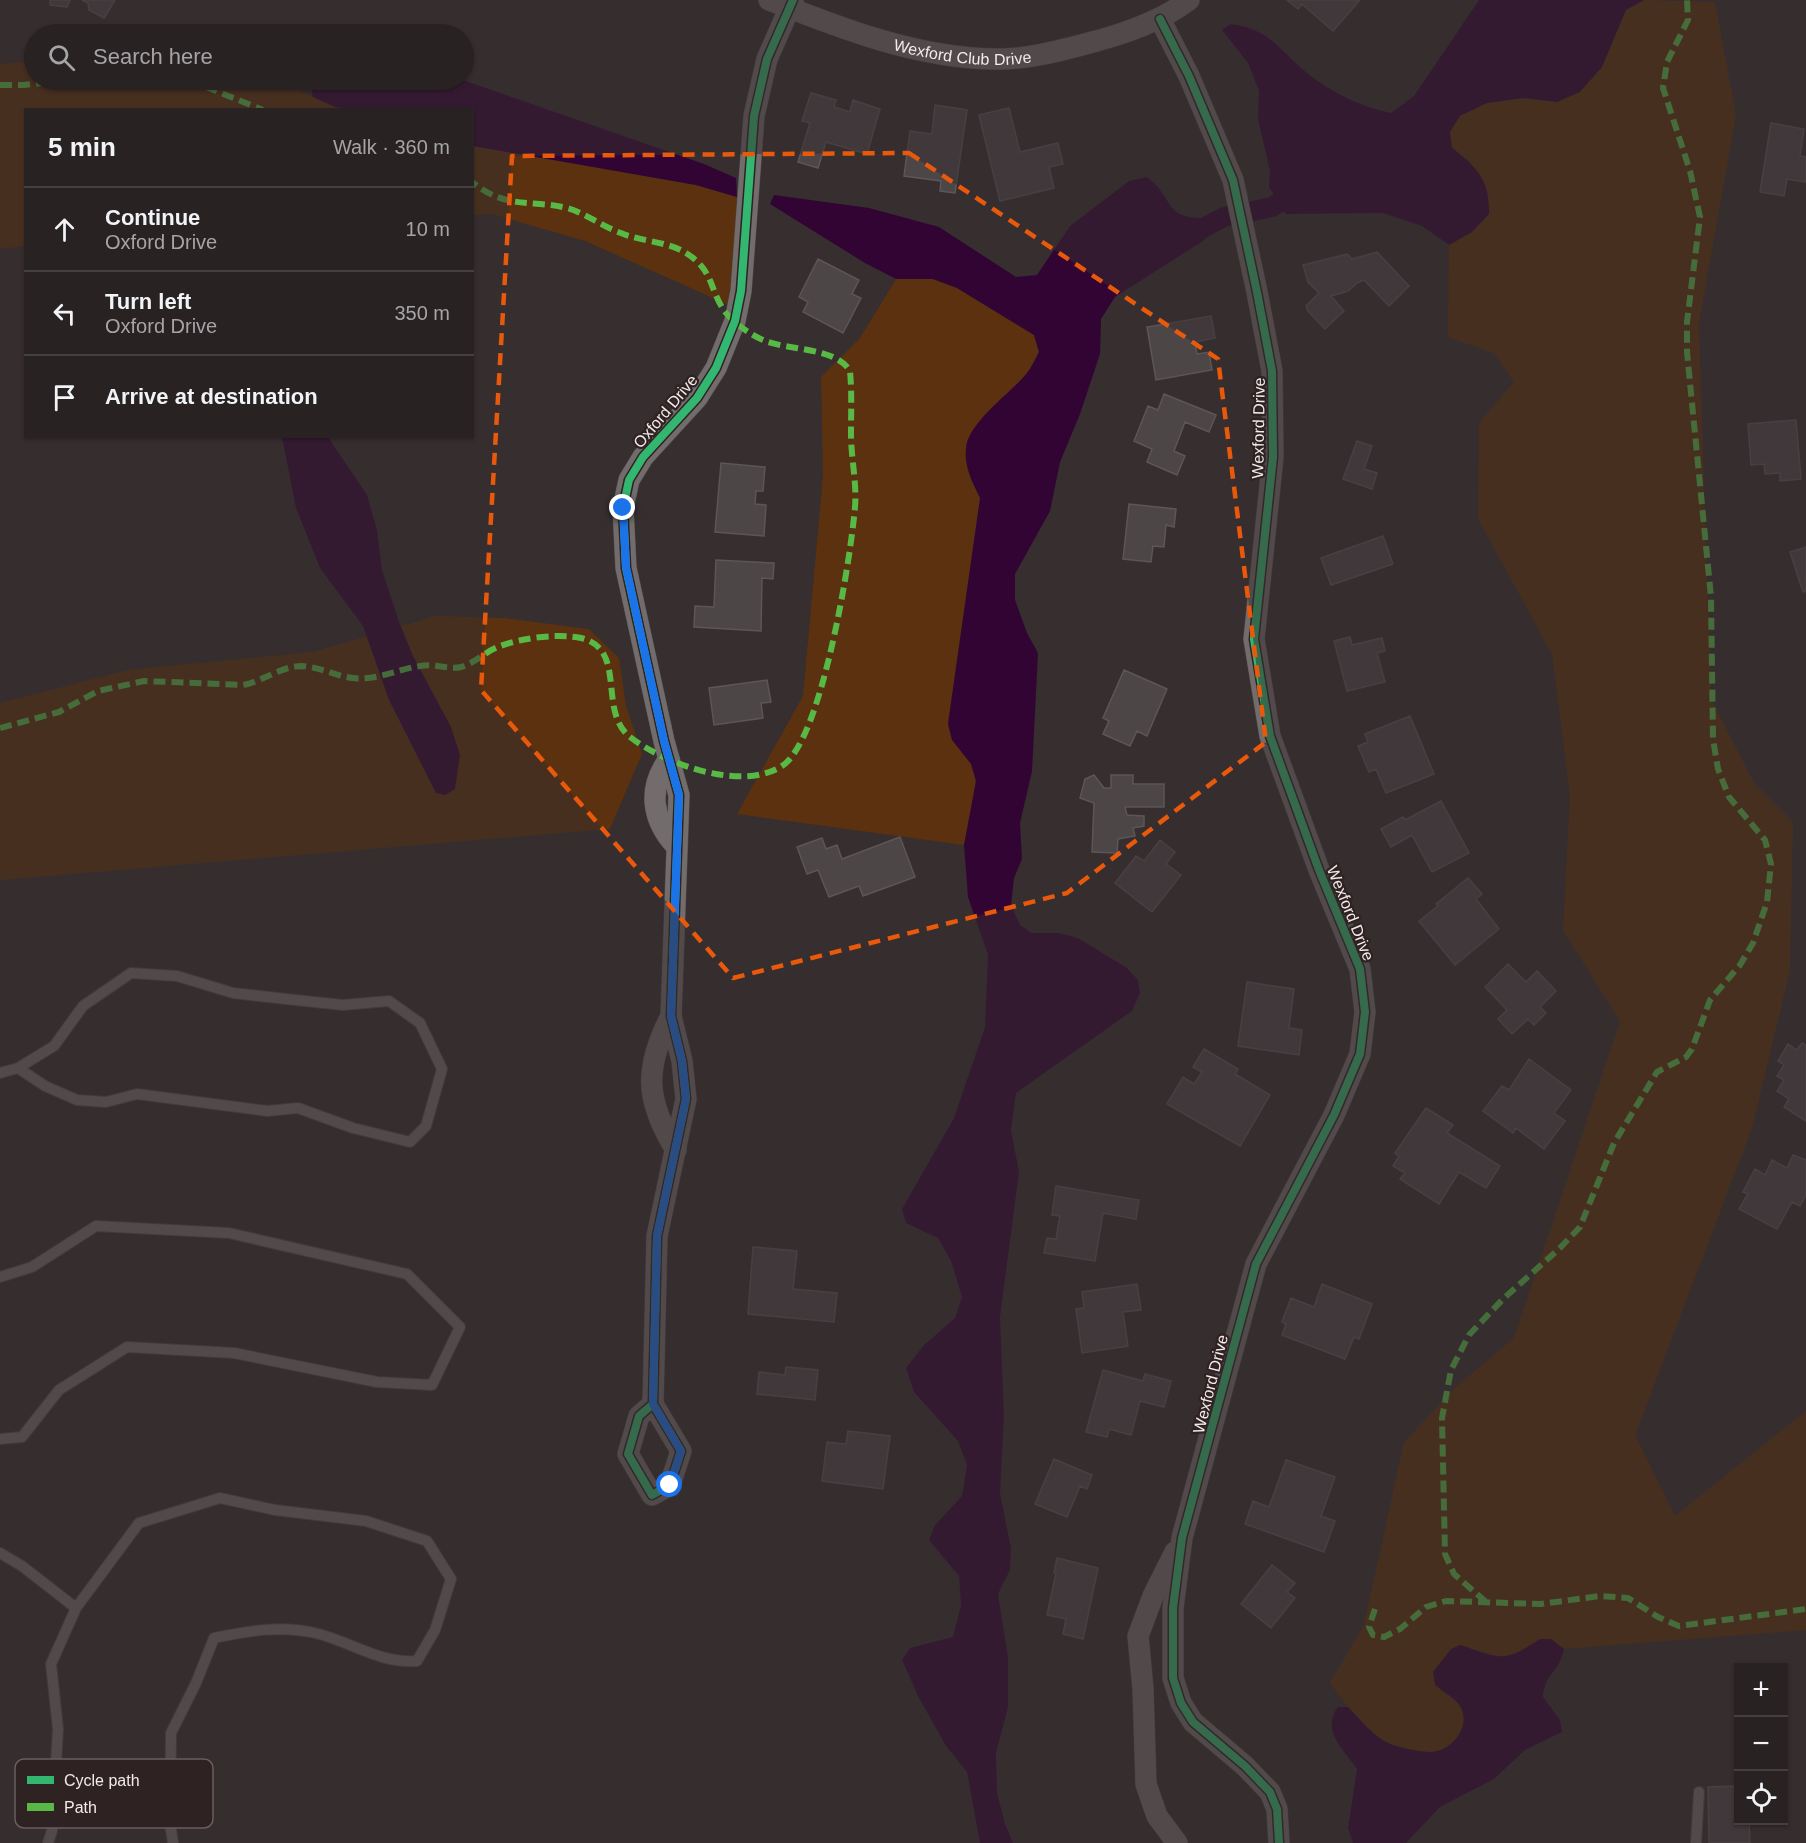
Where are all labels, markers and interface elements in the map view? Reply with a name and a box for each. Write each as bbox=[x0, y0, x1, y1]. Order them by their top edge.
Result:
search box bbox=[24, 24, 474, 90]
street label: Wexford Club Drive bbox=[892, 36, 1032, 68]
icon: search bbox=[45, 41, 78, 74]
text: Search here bbox=[93, 44, 213, 69]
text: 5 min bbox=[48, 132, 116, 162]
text: Walk · 360 m bbox=[333, 136, 450, 158]
text: Continue bbox=[105, 205, 200, 230]
icon: ahead bbox=[48, 213, 81, 246]
text: 10 m bbox=[406, 218, 450, 240]
text: Oxford Drive bbox=[105, 231, 217, 253]
text: Turn left bbox=[105, 289, 191, 314]
icon: left bbox=[48, 297, 81, 330]
text: 350 m bbox=[394, 302, 450, 324]
text: Oxford Drive bbox=[105, 315, 217, 337]
street label: Oxford Drive bbox=[630, 371, 701, 451]
street label: Wexford Drive bbox=[1249, 377, 1268, 479]
icon: arrive bbox=[48, 381, 81, 414]
text: Arrive at destination bbox=[105, 384, 318, 409]
route end bbox=[609, 494, 635, 520]
street label: Wexford Drive bbox=[1324, 863, 1377, 963]
street label: Wexford Drive bbox=[1190, 1333, 1231, 1435]
route start bbox=[656, 1471, 682, 1497]
map controls bbox=[1734, 1663, 1788, 1825]
button: + bbox=[1734, 1663, 1788, 1717]
button: − bbox=[1734, 1717, 1788, 1771]
legend bbox=[15, 1759, 213, 1828]
button: locate bbox=[1734, 1771, 1788, 1825]
text: Cycle path bbox=[64, 1772, 140, 1789]
text: Path bbox=[64, 1799, 97, 1816]

